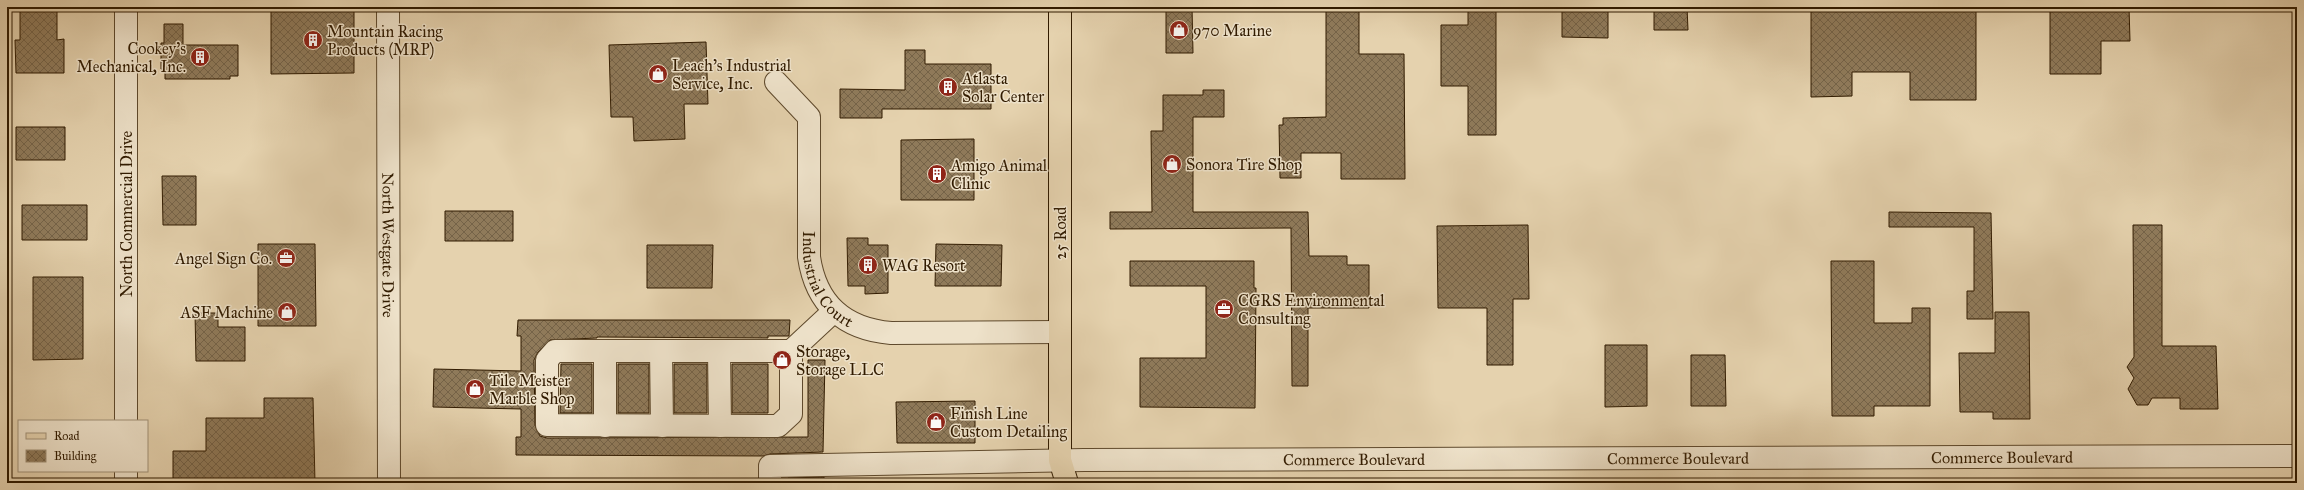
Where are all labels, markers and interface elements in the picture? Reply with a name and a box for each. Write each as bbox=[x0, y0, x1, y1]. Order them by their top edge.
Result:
shop icon: 970 Marine bbox=[1168, 19, 1190, 41]
place label: 970 Marine bbox=[1193, 21, 1272, 40]
place label: Mountain Racing Products (MRP) bbox=[327, 22, 443, 60]
building icon: Mountain Racing Products (MRP) bbox=[302, 29, 324, 51]
place label: Cookey's Mechanical, Inc. bbox=[77, 39, 186, 76]
building icon: Cookey's Mechanical, Inc. bbox=[189, 46, 211, 68]
place label: Leach's Industrial Service, Inc. bbox=[672, 56, 792, 93]
shop icon: Leach's Industrial Service, Inc. bbox=[647, 63, 669, 85]
place label: Atlasta Solar Center bbox=[961, 69, 1044, 106]
building icon: Atlasta Solar Center bbox=[937, 76, 959, 98]
street label: North Commercial Drive bbox=[117, 130, 136, 297]
shop icon: Sonora Tire Shop bbox=[1161, 153, 1183, 175]
place label: Sonora Tire Shop bbox=[1186, 155, 1302, 174]
place label: Amigo Animal Clinic bbox=[950, 156, 1048, 193]
building icon: Amigo Animal Clinic bbox=[926, 163, 948, 185]
street label: North Westgate Drive bbox=[378, 172, 398, 318]
street label: 25 Road bbox=[1051, 207, 1070, 259]
street label: Industrial Court bbox=[799, 231, 857, 332]
office icon: Angel Sign Co. bbox=[275, 247, 297, 269]
place label: Angel Sign Co. bbox=[174, 249, 272, 269]
building icon: WAG Resort bbox=[857, 254, 879, 276]
place label: WAG Resort bbox=[882, 256, 966, 275]
place label: CGRS Environmental Consulting bbox=[1238, 291, 1385, 329]
office icon: CGRS Environmental Consulting bbox=[1213, 298, 1235, 320]
shop icon: ASF Machine bbox=[276, 301, 298, 323]
place label: ASF Machine bbox=[180, 303, 273, 322]
place label: Storage, Storage LLC bbox=[796, 342, 884, 380]
shop icon: Storage, Storage LLC bbox=[771, 349, 793, 371]
place label: Tile Meister Marble Shop bbox=[489, 371, 575, 408]
shop icon: Tile Meister Marble Shop bbox=[464, 378, 486, 400]
place label: Finish Line Custom Detailing bbox=[950, 404, 1067, 442]
shop icon: Finish Line Custom Detailing bbox=[925, 411, 947, 433]
legend bbox=[18, 420, 148, 472]
text: Road bbox=[54, 429, 80, 443]
street label: Commerce Boulevard bbox=[1931, 448, 2073, 467]
text: Building bbox=[54, 449, 97, 464]
street label: Commerce Boulevard bbox=[1607, 449, 1749, 468]
street label: Commerce Boulevard bbox=[1283, 450, 1425, 469]

